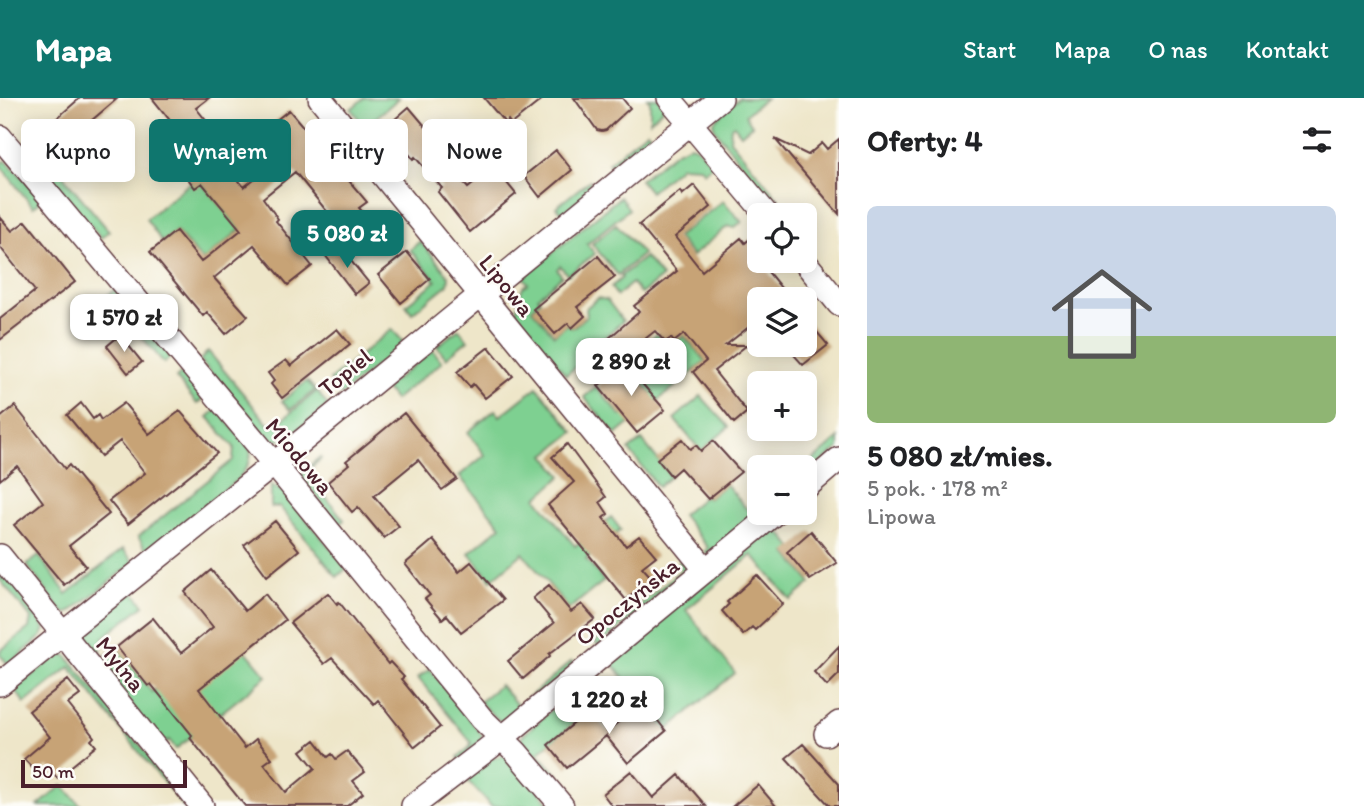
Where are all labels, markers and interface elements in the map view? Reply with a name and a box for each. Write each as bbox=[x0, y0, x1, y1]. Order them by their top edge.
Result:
text: Mapa bbox=[35, 30, 112, 69]
text: Start bbox=[963, 35, 1016, 64]
text: Mapa bbox=[1054, 35, 1110, 64]
text: O nas bbox=[1148, 35, 1208, 64]
text: Kontakt bbox=[1246, 35, 1329, 64]
chip: Kupno bbox=[21, 119, 135, 182]
chip: Wynajem bbox=[149, 119, 291, 182]
chip: Filtry bbox=[305, 119, 408, 182]
chip: Nowe bbox=[422, 119, 527, 182]
icon: filters bbox=[1298, 121, 1336, 159]
text: Oferty: 4 bbox=[867, 122, 983, 159]
map controls bbox=[747, 203, 817, 525]
button: locate bbox=[747, 203, 817, 273]
pin: 5 080 zł bbox=[275, 211, 419, 270]
text: 5 080 zł bbox=[307, 219, 387, 247]
street label: Lipowa bbox=[473, 248, 541, 323]
icon: home bbox=[1039, 251, 1165, 377]
button: layers bbox=[747, 287, 817, 357]
pin: 1 570 zł bbox=[52, 294, 196, 354]
text: 1 570 zł bbox=[86, 303, 162, 331]
pin: 2 890 zł bbox=[559, 338, 703, 398]
street label: Topiel bbox=[312, 342, 378, 402]
text: 2 890 zł bbox=[592, 347, 670, 375]
button: + bbox=[747, 371, 817, 441]
street label: Miodowa bbox=[259, 412, 341, 501]
text: 5 080 zł/mies. bbox=[867, 437, 1053, 474]
button: − bbox=[747, 455, 817, 525]
text: 5 pok. · 178 m² bbox=[867, 474, 1008, 502]
text: Lipowa bbox=[867, 502, 936, 530]
street label: Opoczyńska bbox=[569, 550, 685, 652]
street label: Mylna bbox=[90, 630, 152, 698]
pin: 1 220 zł bbox=[537, 676, 681, 736]
text: 1 220 zł bbox=[571, 685, 647, 713]
scale bar bbox=[21, 757, 187, 789]
text: 50 m bbox=[32, 760, 74, 783]

